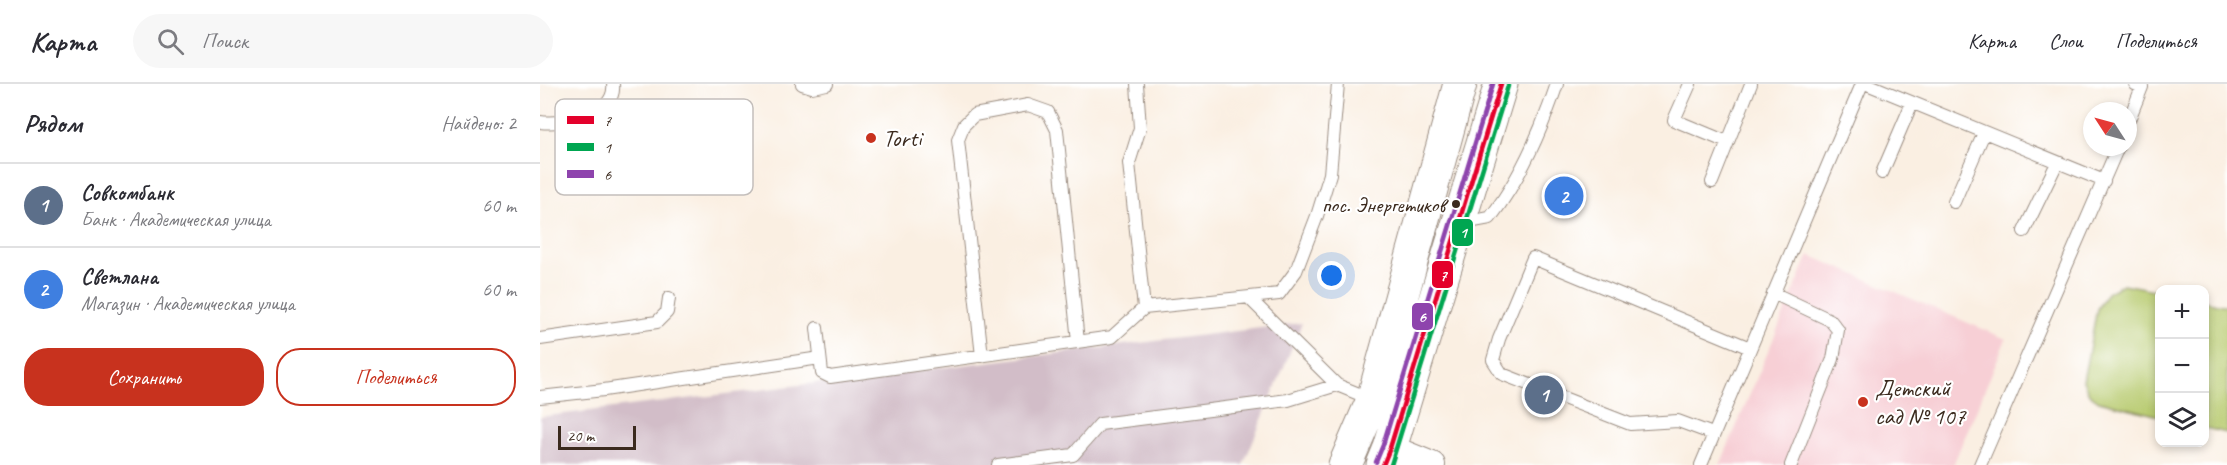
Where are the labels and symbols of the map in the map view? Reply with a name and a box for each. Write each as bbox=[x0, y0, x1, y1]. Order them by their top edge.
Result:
legend bbox=[555, 99, 753, 195]
north arrow bbox=[2083, 102, 2137, 156]
text: 7 bbox=[604, 111, 612, 131]
place label: Torti bbox=[883, 123, 924, 153]
marker: Torti bbox=[864, 131, 878, 145]
text: 1 bbox=[604, 138, 612, 158]
text: 6 bbox=[604, 165, 612, 185]
pin: 2 bbox=[1544, 174, 1584, 218]
place label: пос. Энергетиков bbox=[1322, 191, 1449, 219]
marker: пос. Энергетиков bbox=[1450, 198, 1462, 210]
line badge: 1 bbox=[1451, 218, 1474, 247]
text: 1 bbox=[1459, 223, 1468, 243]
line badge: 7 bbox=[1431, 260, 1454, 289]
your location bbox=[1317, 261, 1346, 290]
text: 7 bbox=[1439, 266, 1448, 286]
line badge: 6 bbox=[1411, 302, 1434, 331]
text: 6 bbox=[1418, 307, 1427, 327]
pin: 1 bbox=[1524, 372, 1564, 418]
place label: Детский сад № 107 bbox=[1875, 373, 1967, 431]
marker: Детский сад № 107 bbox=[1856, 395, 1870, 409]
scale bar bbox=[558, 423, 636, 450]

